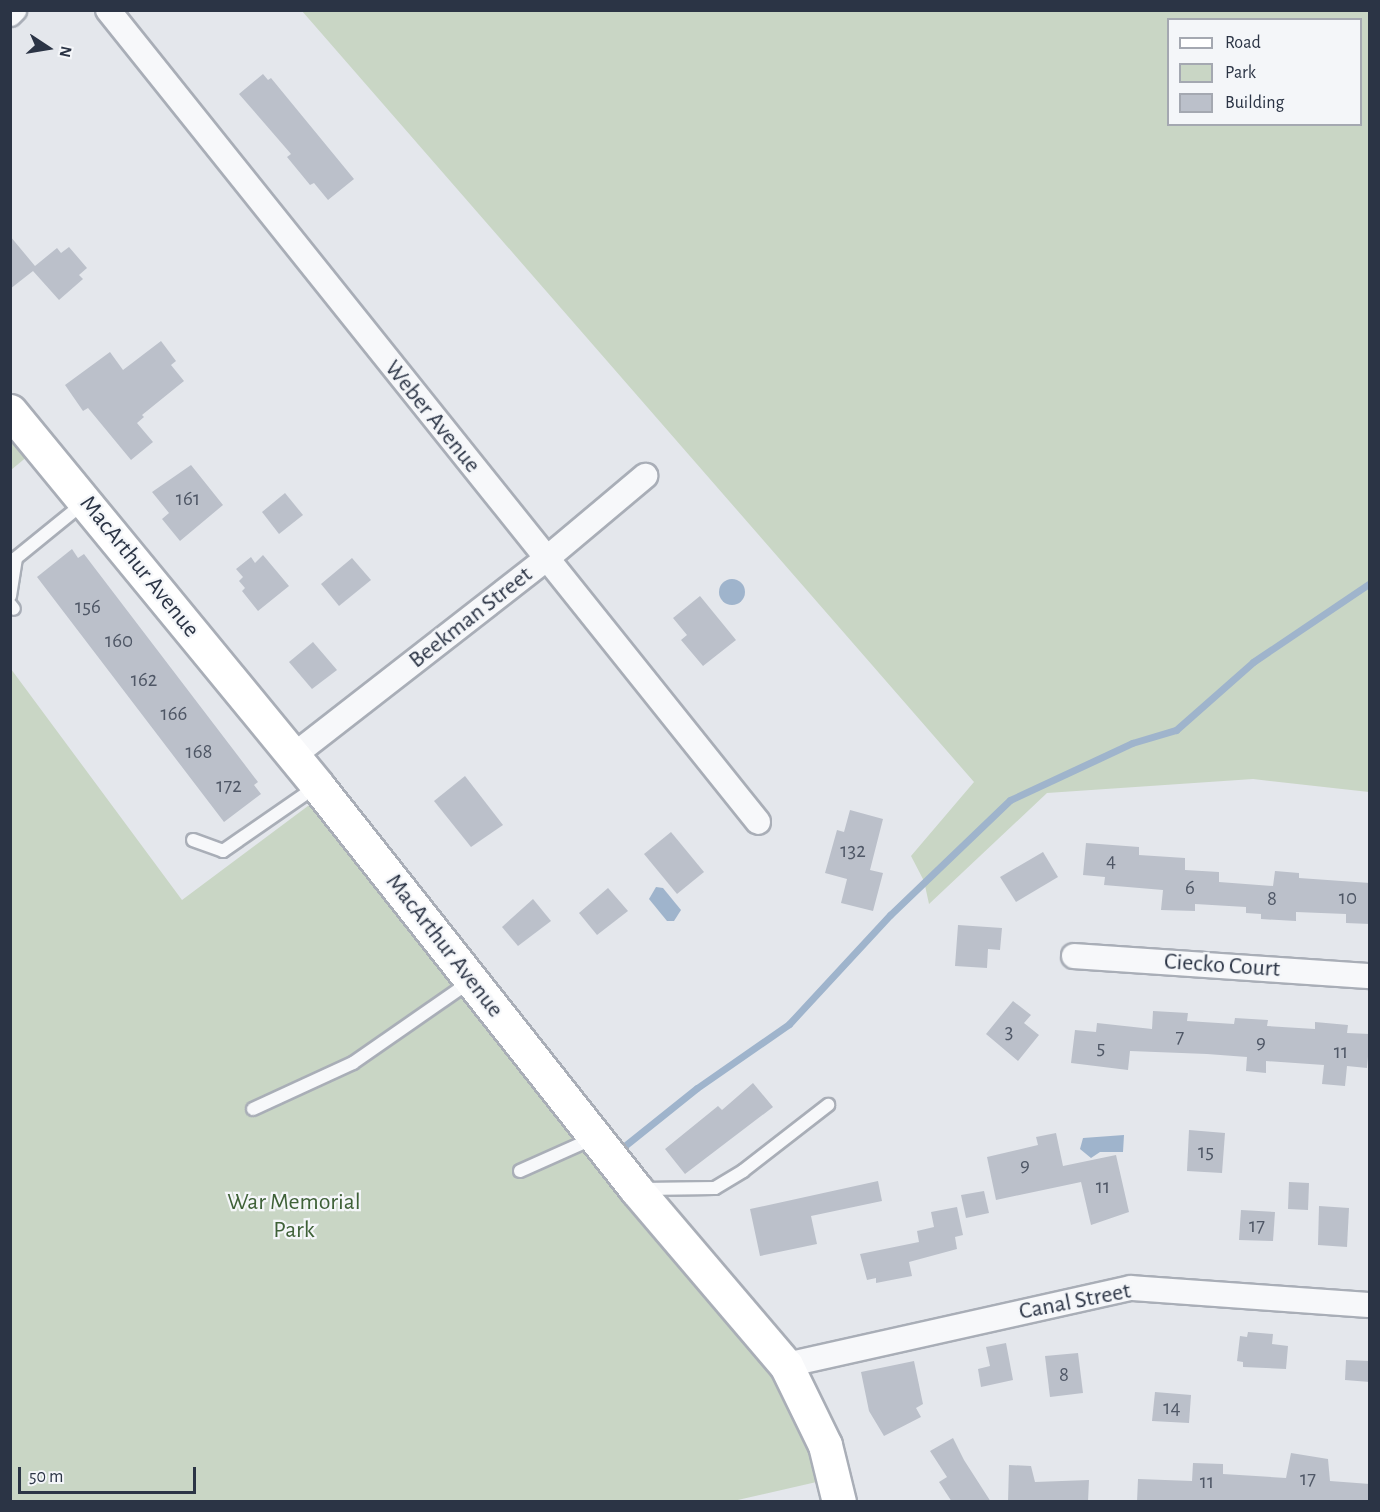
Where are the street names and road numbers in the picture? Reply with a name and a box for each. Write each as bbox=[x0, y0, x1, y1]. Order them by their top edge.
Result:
street label: Weber Avenue bbox=[378, 355, 486, 479]
street label: MacArthur Avenue bbox=[73, 490, 205, 644]
street label: Beekman Street bbox=[404, 561, 538, 675]
street label: MacArthur Avenue bbox=[379, 869, 509, 1023]
street label: Ciecko Court bbox=[1163, 948, 1281, 984]
street label: Canal Street bbox=[1017, 1277, 1133, 1327]

